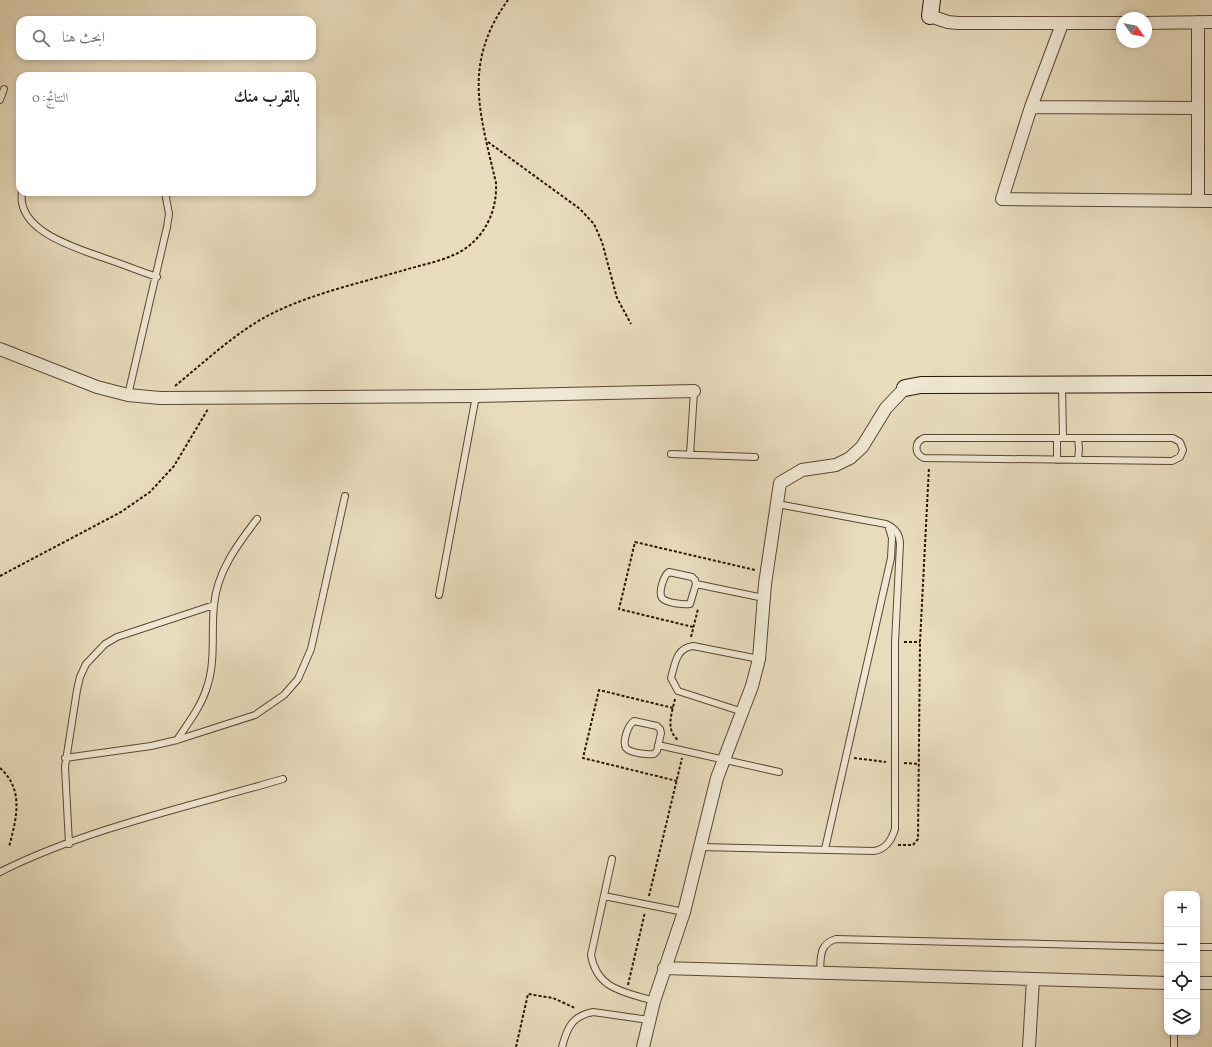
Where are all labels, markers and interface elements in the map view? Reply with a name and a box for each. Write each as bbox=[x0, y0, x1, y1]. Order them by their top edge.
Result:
north arrow bbox=[1116, 12, 1152, 48]
search box bbox=[16, 16, 316, 60]
icon: search bbox=[30, 27, 52, 49]
text: ابحث هنا bbox=[62, 28, 105, 49]
text: بالقرب منك bbox=[234, 86, 300, 109]
text: النتائج: 0 bbox=[32, 90, 68, 108]
map controls bbox=[1164, 891, 1200, 1035]
button: + bbox=[1164, 891, 1200, 927]
button: − bbox=[1164, 927, 1200, 963]
button: locate bbox=[1164, 963, 1200, 999]
button: layers bbox=[1164, 999, 1200, 1035]

